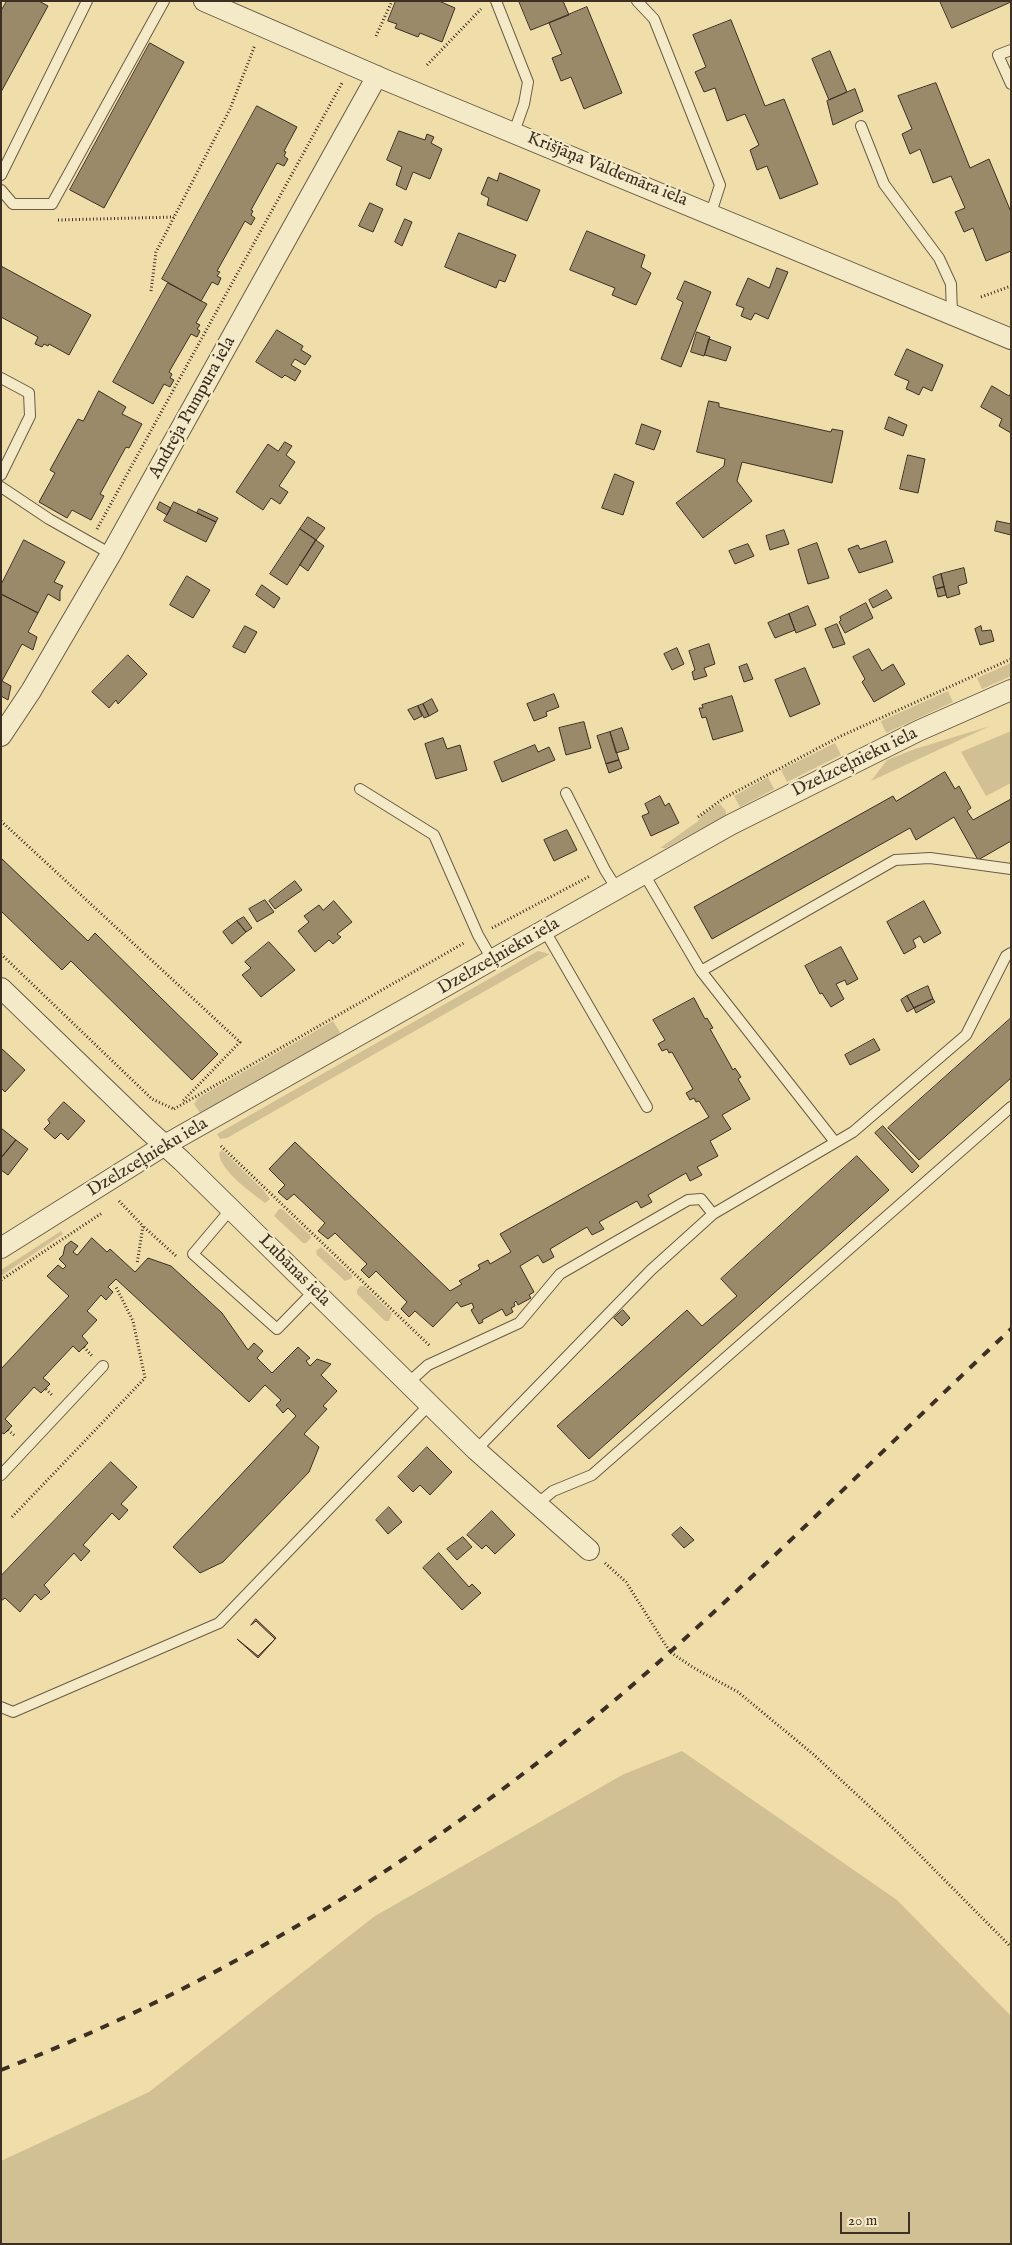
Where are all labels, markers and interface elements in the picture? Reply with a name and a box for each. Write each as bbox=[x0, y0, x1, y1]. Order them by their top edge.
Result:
street label: Krišjāņa Valdemāra iela bbox=[524, 128, 690, 212]
street label: Andreja Pumpura iela bbox=[145, 333, 241, 483]
street label: Dzelzceļnieku iela bbox=[789, 723, 921, 803]
street label: Dzelzceļnieku iela bbox=[435, 914, 563, 1000]
street label: Dzelzceļnieku iela bbox=[84, 1114, 212, 1202]
street label: Lubānas iela bbox=[254, 1231, 334, 1311]
scale bar bbox=[842, 2202, 912, 2234]
text: 20 m bbox=[848, 2211, 877, 2230]

